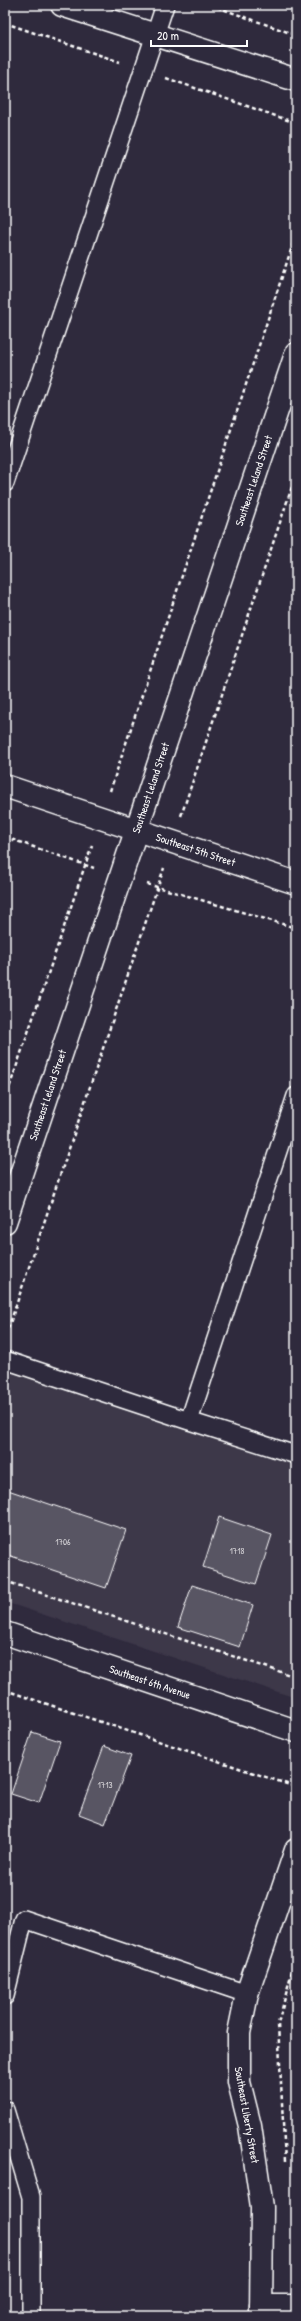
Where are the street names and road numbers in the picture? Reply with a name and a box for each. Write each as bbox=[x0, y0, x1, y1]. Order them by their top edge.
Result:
street label: Southeast Leland Street bbox=[232, 433, 275, 528]
street label: Southeast Leland Street bbox=[129, 740, 172, 835]
street label: Southeast 5th Street bbox=[154, 830, 237, 869]
street label: Southeast Leland Street bbox=[26, 1048, 69, 1142]
street label: Southeast 6th Avenue bbox=[108, 1662, 193, 1702]
street label: Southeast Liberty Street bbox=[232, 2066, 262, 2165]

